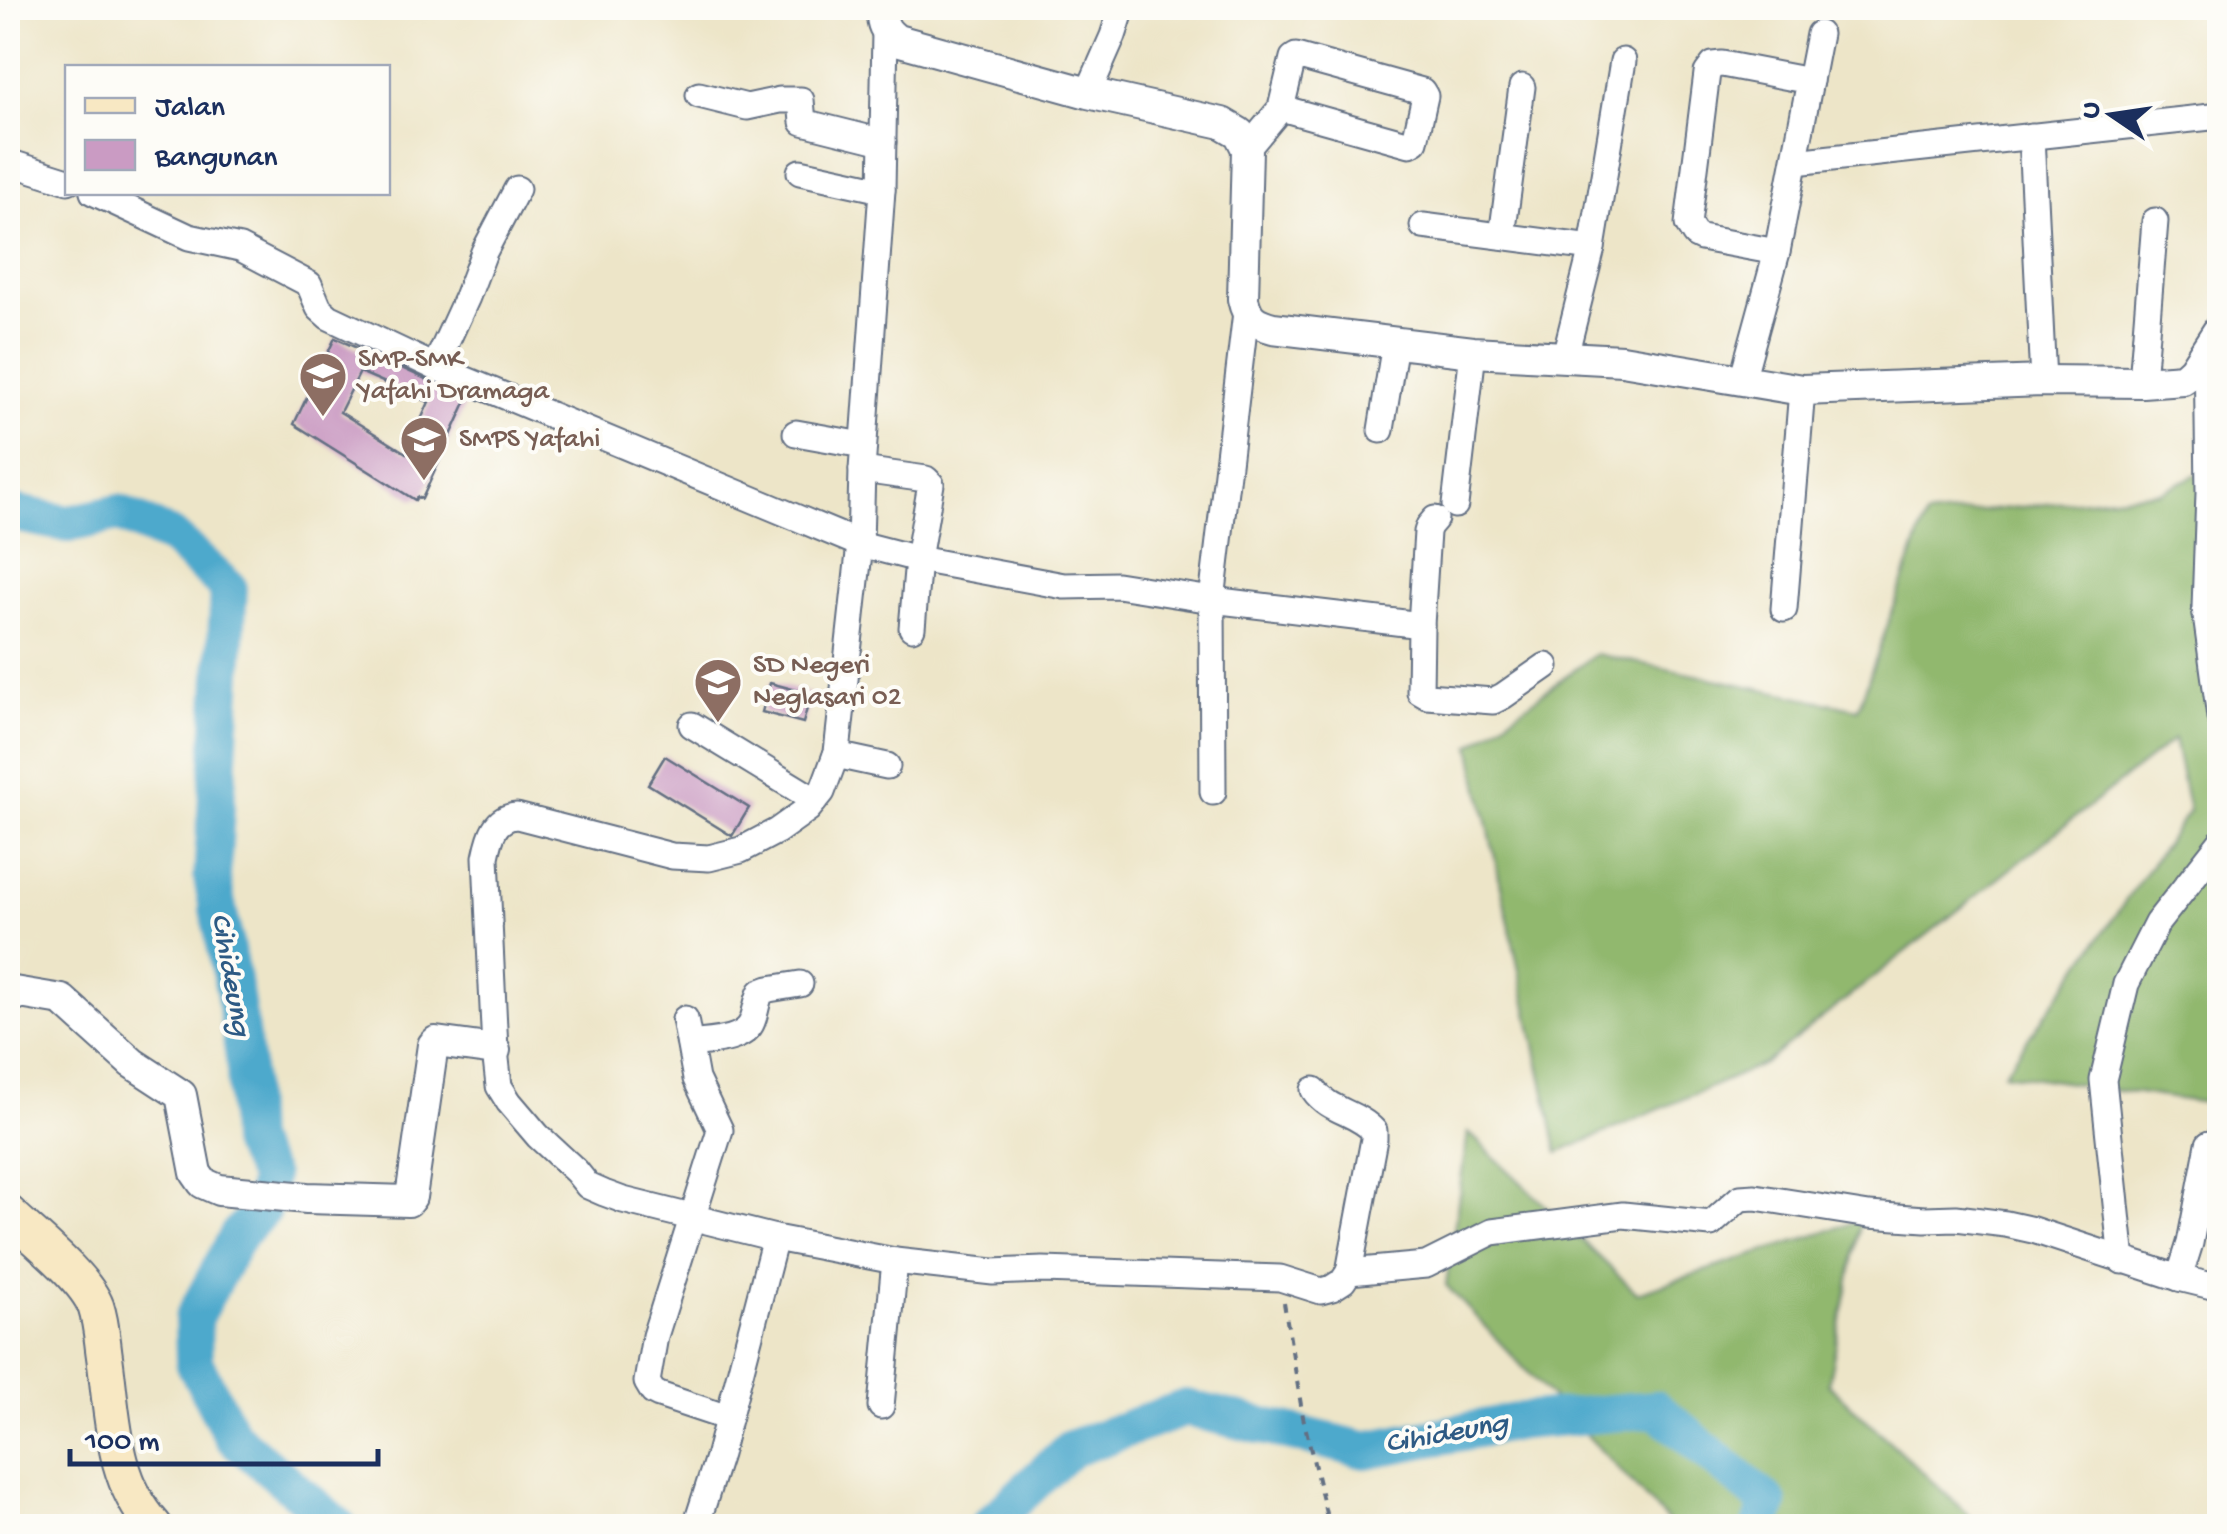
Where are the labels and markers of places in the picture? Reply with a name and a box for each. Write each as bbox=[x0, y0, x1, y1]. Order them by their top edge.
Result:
place label: SMP-SMK Yafahi Dramaga bbox=[355, 344, 550, 409]
school or university icon: SMP-SMK Yafahi Dramaga bbox=[297, 350, 349, 418]
school or university icon: SMPS Yafahi bbox=[398, 414, 450, 482]
place label: SMPS Yafahi bbox=[459, 424, 600, 457]
place label: SD Negeri Neglasari 02 bbox=[753, 650, 902, 715]
school or university icon: SD Negeri Neglasari 02 bbox=[692, 656, 744, 724]

